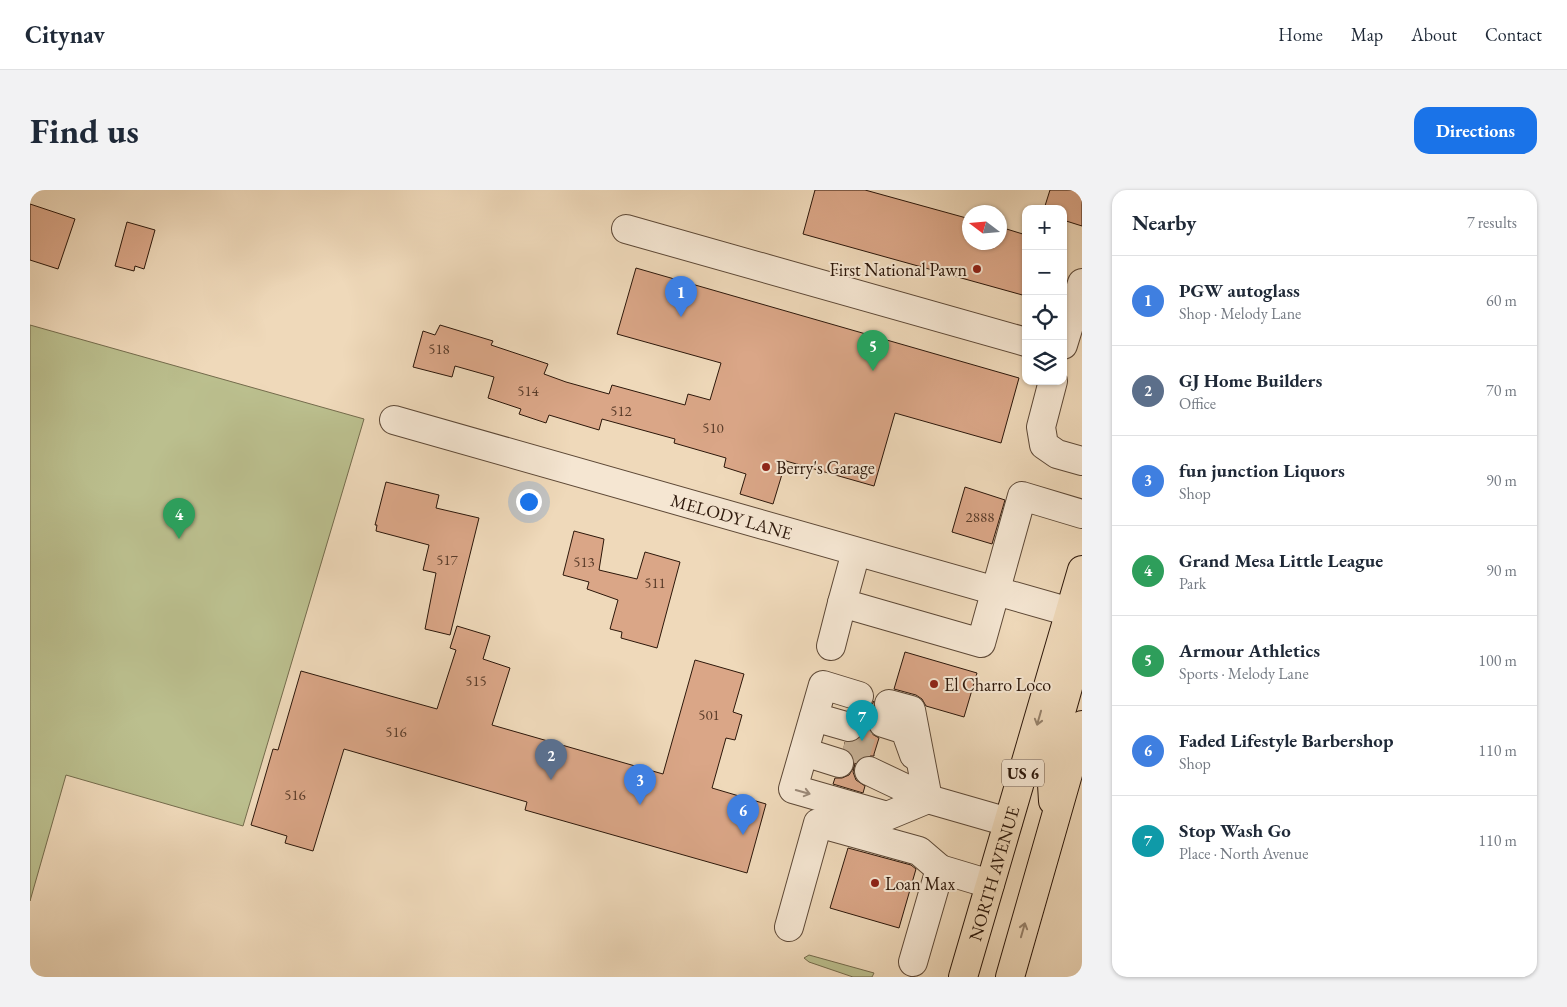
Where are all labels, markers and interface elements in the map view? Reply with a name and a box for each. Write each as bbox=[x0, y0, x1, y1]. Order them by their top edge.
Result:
text: Citynav bbox=[25, 19, 105, 50]
text: Home bbox=[1278, 23, 1323, 46]
text: Map bbox=[1351, 23, 1383, 46]
text: About bbox=[1411, 23, 1457, 46]
text: Contact bbox=[1485, 23, 1542, 46]
button: Directions bbox=[1414, 107, 1537, 154]
text: Find us bbox=[30, 108, 139, 153]
north arrow bbox=[962, 205, 1007, 250]
map controls bbox=[1022, 205, 1067, 385]
button: + bbox=[1022, 205, 1067, 250]
text: Nearby bbox=[1132, 209, 1196, 236]
text: 7 results bbox=[1467, 212, 1517, 233]
button: − bbox=[1022, 250, 1067, 295]
place label: First National Pawn bbox=[830, 258, 967, 281]
marker: First National Pawn bbox=[971, 263, 983, 275]
pin: 1 bbox=[665, 276, 697, 317]
text: PGW autoglass bbox=[1179, 278, 1300, 303]
text: 1 bbox=[1144, 290, 1152, 311]
text: 60 m bbox=[1486, 290, 1517, 311]
button: locate bbox=[1022, 295, 1067, 340]
text: Shop · Melody Lane bbox=[1179, 303, 1301, 324]
pin: 5 bbox=[857, 330, 889, 371]
house number: 518 bbox=[428, 339, 450, 358]
button: layers bbox=[1022, 340, 1067, 385]
text: GJ Home Builders bbox=[1179, 368, 1322, 393]
text: 2 bbox=[1144, 380, 1152, 401]
text: 70 m bbox=[1486, 380, 1517, 401]
house number: 514 bbox=[517, 381, 540, 400]
text: Office bbox=[1179, 393, 1216, 414]
house number: 512 bbox=[610, 401, 633, 420]
house number: 510 bbox=[702, 418, 724, 437]
place label: Berry's Garage bbox=[776, 456, 875, 479]
text: fun junction Liquors bbox=[1179, 458, 1345, 483]
marker: Berry's Garage bbox=[760, 461, 772, 473]
text: 3 bbox=[1144, 470, 1152, 491]
text: 90 m bbox=[1486, 470, 1517, 491]
text: Shop bbox=[1179, 483, 1211, 504]
street label: MELODY LANE bbox=[668, 488, 795, 544]
your location bbox=[516, 489, 542, 515]
pin: 4 bbox=[163, 498, 195, 539]
house number: 2888 bbox=[966, 507, 994, 526]
text: Grand Mesa Little League bbox=[1179, 548, 1383, 573]
house number: 517 bbox=[436, 550, 459, 569]
house number: 513 bbox=[573, 552, 595, 571]
text: 4 bbox=[1144, 560, 1152, 581]
text: 90 m bbox=[1486, 560, 1517, 581]
house number: 511 bbox=[644, 573, 666, 592]
text: Park bbox=[1179, 573, 1206, 594]
text: Armour Athletics bbox=[1179, 638, 1320, 663]
text: 5 bbox=[1144, 650, 1152, 671]
text: 100 m bbox=[1478, 650, 1517, 671]
text: Sports · Melody Lane bbox=[1179, 663, 1309, 684]
house number: 515 bbox=[465, 671, 487, 690]
place label: El Charro Loco bbox=[944, 673, 1051, 696]
marker: El Charro Loco bbox=[928, 678, 940, 690]
pin: 7 bbox=[846, 700, 878, 741]
house number: 501 bbox=[698, 705, 720, 724]
one-way arrow bbox=[1034, 709, 1043, 725]
house number: 516 bbox=[385, 722, 407, 741]
text: Faded Lifestyle Barbershop bbox=[1179, 728, 1393, 753]
pin: 2 bbox=[535, 739, 567, 780]
text: 6 bbox=[1144, 740, 1152, 761]
text: 110 m bbox=[1478, 740, 1517, 761]
text: Shop bbox=[1179, 753, 1211, 774]
road number: US 6 bbox=[1002, 760, 1044, 786]
pin: 3 bbox=[624, 764, 656, 805]
house number: 516 bbox=[284, 785, 306, 804]
one-way arrow bbox=[794, 788, 810, 797]
pin: 6 bbox=[727, 794, 759, 835]
street label: NORTH AVENUE bbox=[963, 803, 1024, 943]
text: Stop Wash Go bbox=[1179, 818, 1291, 843]
text: 7 bbox=[1144, 830, 1152, 851]
text: 110 m bbox=[1478, 830, 1517, 851]
text: Place · North Avenue bbox=[1179, 843, 1308, 864]
place label: Loan Max bbox=[885, 872, 955, 895]
marker: Loan Max bbox=[869, 877, 881, 889]
one-way arrow bbox=[1019, 923, 1028, 939]

